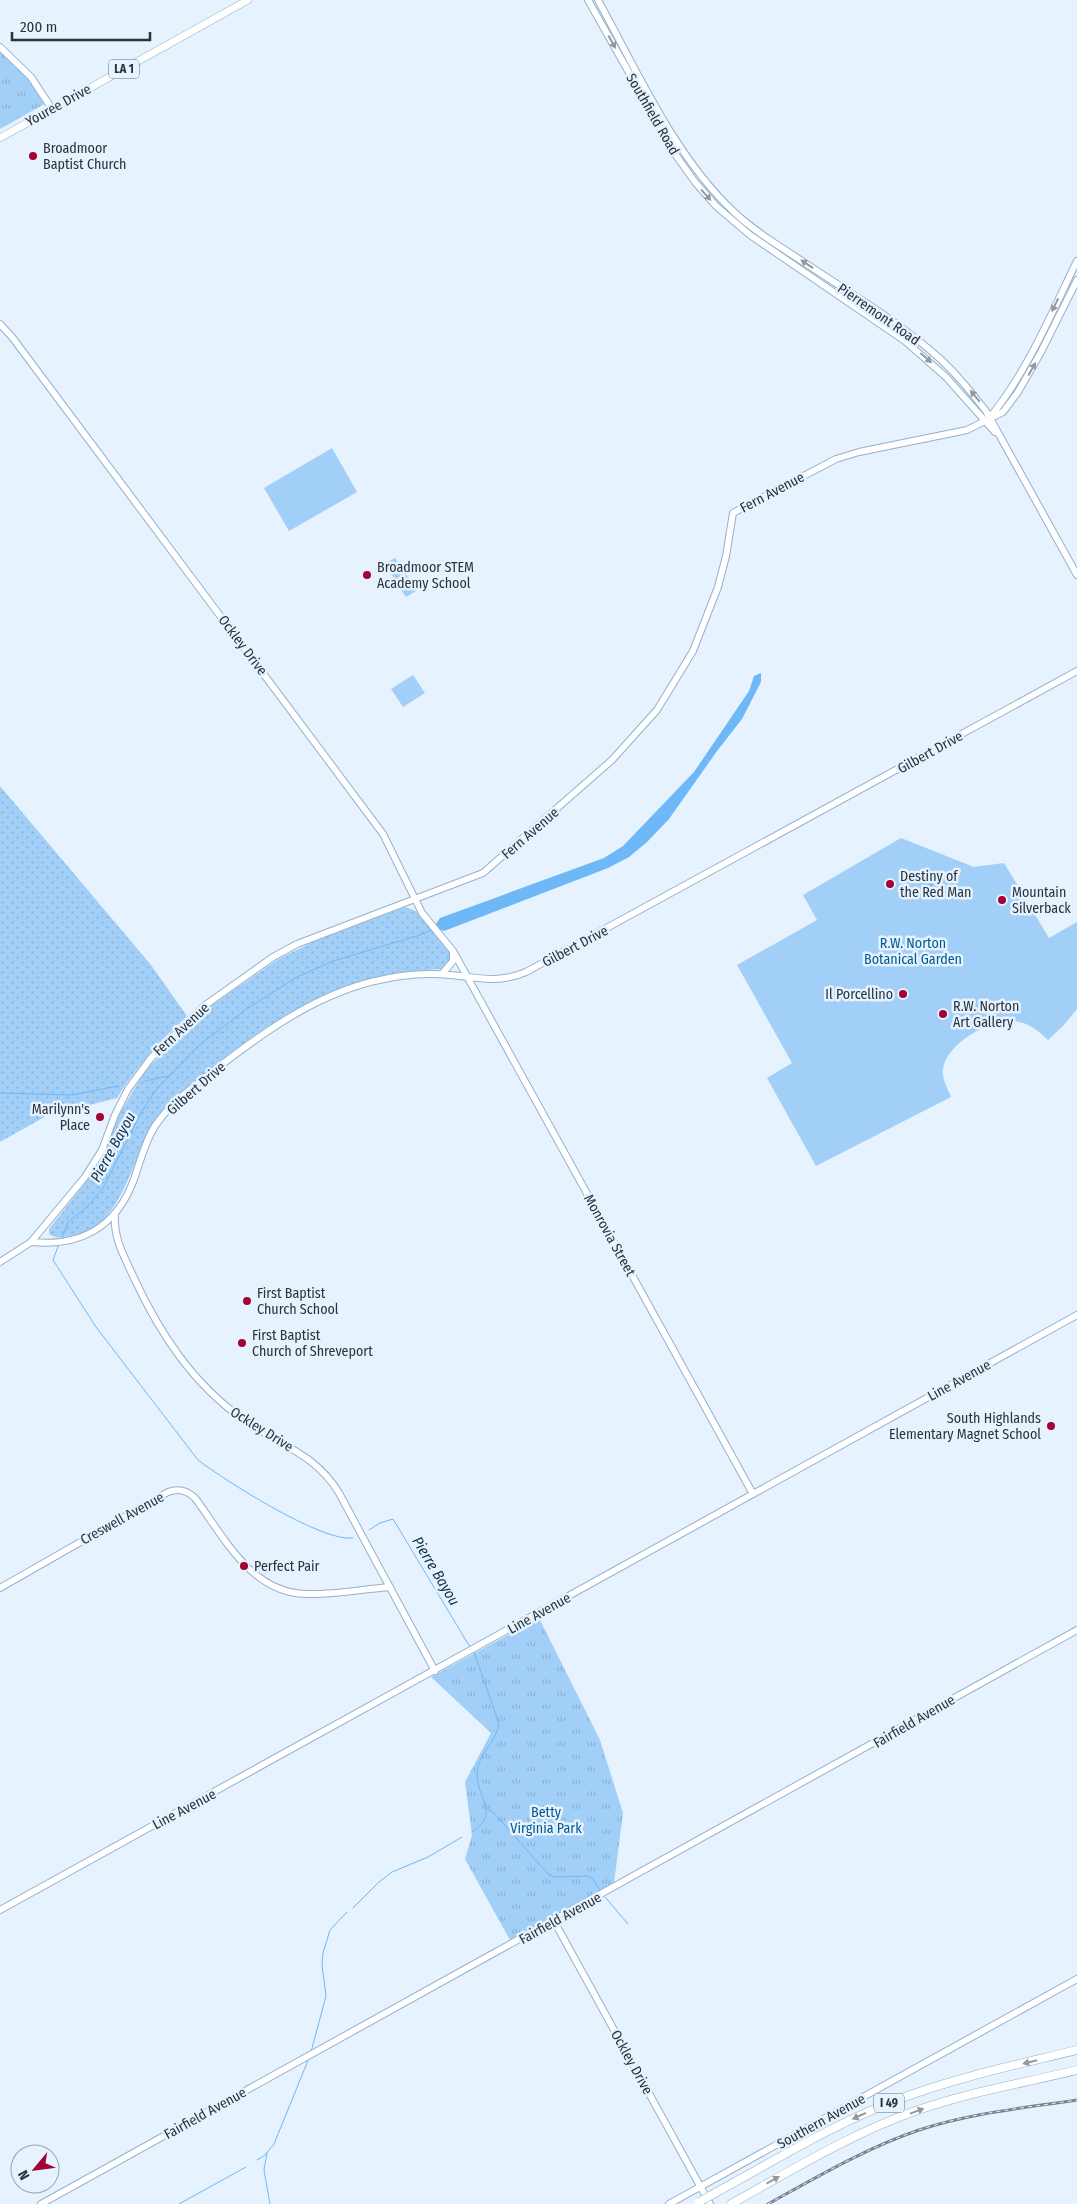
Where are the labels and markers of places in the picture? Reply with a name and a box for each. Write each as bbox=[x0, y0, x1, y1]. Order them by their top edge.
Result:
place label: Broadmoor Baptist Church bbox=[43, 140, 126, 173]
marker: Broadmoor Baptist Church bbox=[27, 150, 39, 162]
place label: Broadmoor STEM Academy School bbox=[377, 559, 474, 592]
marker: Broadmoor STEM Academy School bbox=[361, 569, 373, 581]
place label: Destiny of the Red Man bbox=[900, 868, 971, 901]
marker: Destiny of the Red Man bbox=[884, 878, 896, 890]
place label: Mountain Silverback bbox=[1012, 884, 1071, 917]
marker: Mountain Silverback bbox=[996, 894, 1008, 906]
place label: Il Porcellino bbox=[825, 986, 893, 1003]
marker: Il Porcellino bbox=[897, 988, 909, 1000]
place label: R.W. Norton Art Gallery bbox=[953, 998, 1019, 1031]
marker: R.W. Norton Art Gallery bbox=[937, 1008, 949, 1020]
place label: Marilynn's Place bbox=[32, 1101, 90, 1134]
marker: Marilynn's Place bbox=[94, 1111, 106, 1123]
place label: First Baptist Church School bbox=[257, 1285, 339, 1318]
marker: First Baptist Church School bbox=[241, 1295, 253, 1307]
place label: First Baptist Church of Shreveport bbox=[252, 1327, 373, 1360]
marker: First Baptist Church of Shreveport bbox=[236, 1337, 248, 1349]
place label: South Highlands Elementary Magnet School bbox=[889, 1410, 1041, 1443]
marker: South Highlands Elementary Magnet School bbox=[1045, 1420, 1057, 1432]
place label: Perfect Pair bbox=[254, 1558, 320, 1575]
marker: Perfect Pair bbox=[238, 1560, 250, 1572]

